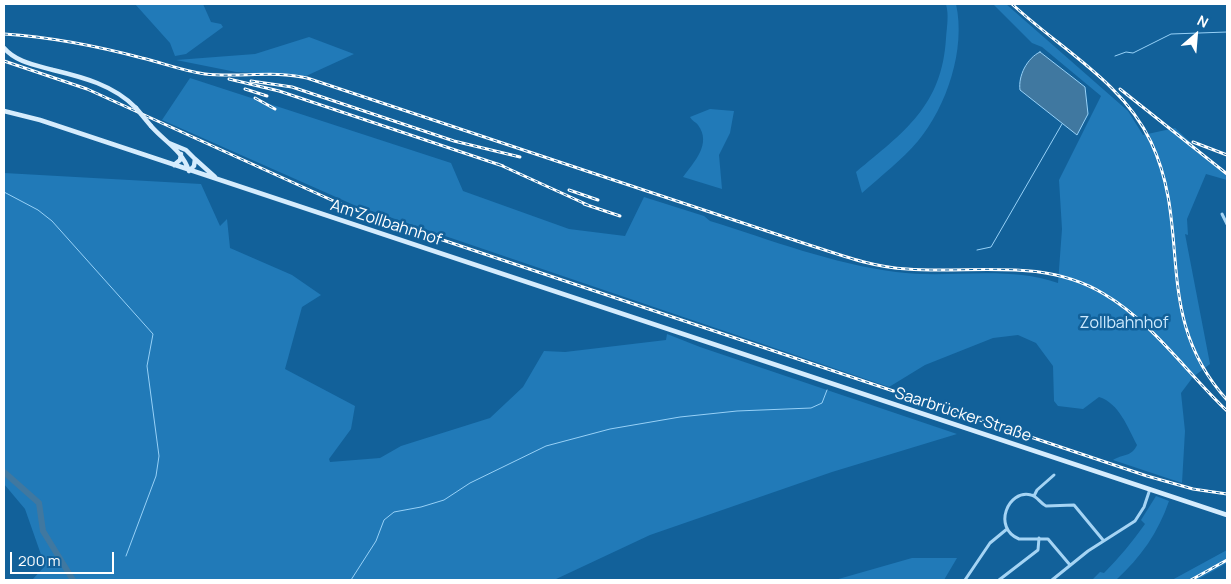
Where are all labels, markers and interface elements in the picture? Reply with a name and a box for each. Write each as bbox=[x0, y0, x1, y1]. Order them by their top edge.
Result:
north arrow bbox=[1171, 10, 1221, 60]
text: N bbox=[1194, 10, 1212, 32]
street label: Am Zollbahnhof bbox=[328, 196, 444, 250]
park label: Zollbahnhof bbox=[1080, 314, 1168, 334]
street label: Saarbrücker Straße bbox=[892, 384, 1034, 446]
scale bar bbox=[12, 542, 116, 574]
text: 200 m bbox=[18, 550, 61, 571]

